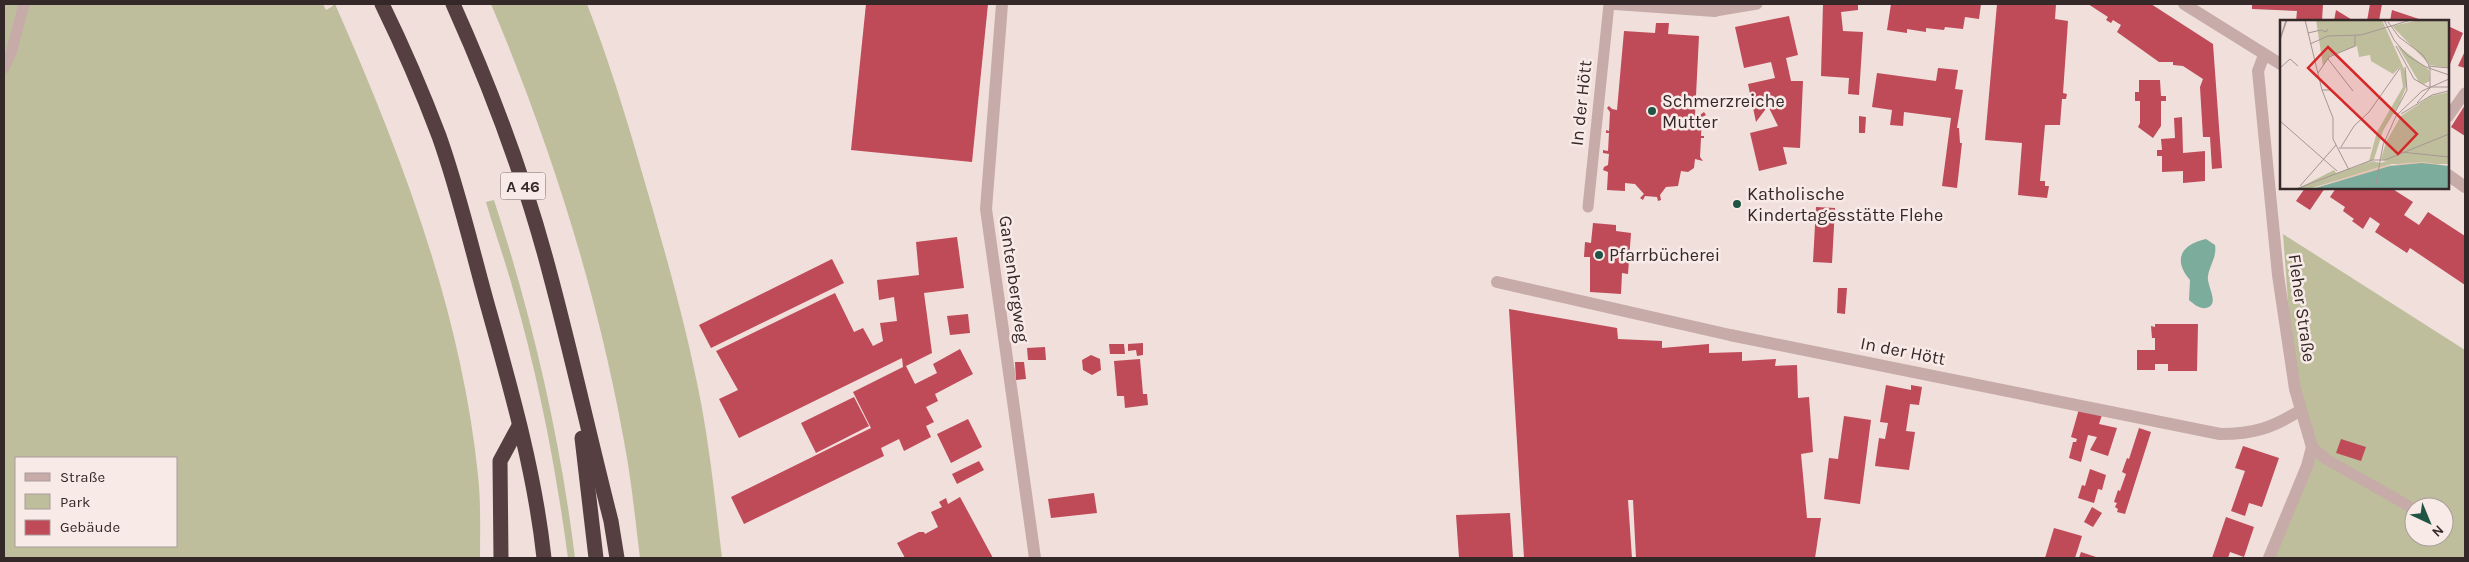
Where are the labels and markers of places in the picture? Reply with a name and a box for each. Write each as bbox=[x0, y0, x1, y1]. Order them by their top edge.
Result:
place label: Schmerzreiche Mutter bbox=[1662, 90, 1785, 133]
marker: Schmerzreiche Mutter bbox=[1646, 105, 1658, 117]
place label: Katholische Kindertagesstätte Flehe bbox=[1747, 183, 1943, 226]
marker: Katholische Kindertagesstätte Flehe bbox=[1731, 198, 1743, 210]
place label: Pfarrbücherei bbox=[1609, 244, 1720, 266]
marker: Pfarrbücherei bbox=[1593, 249, 1605, 261]

